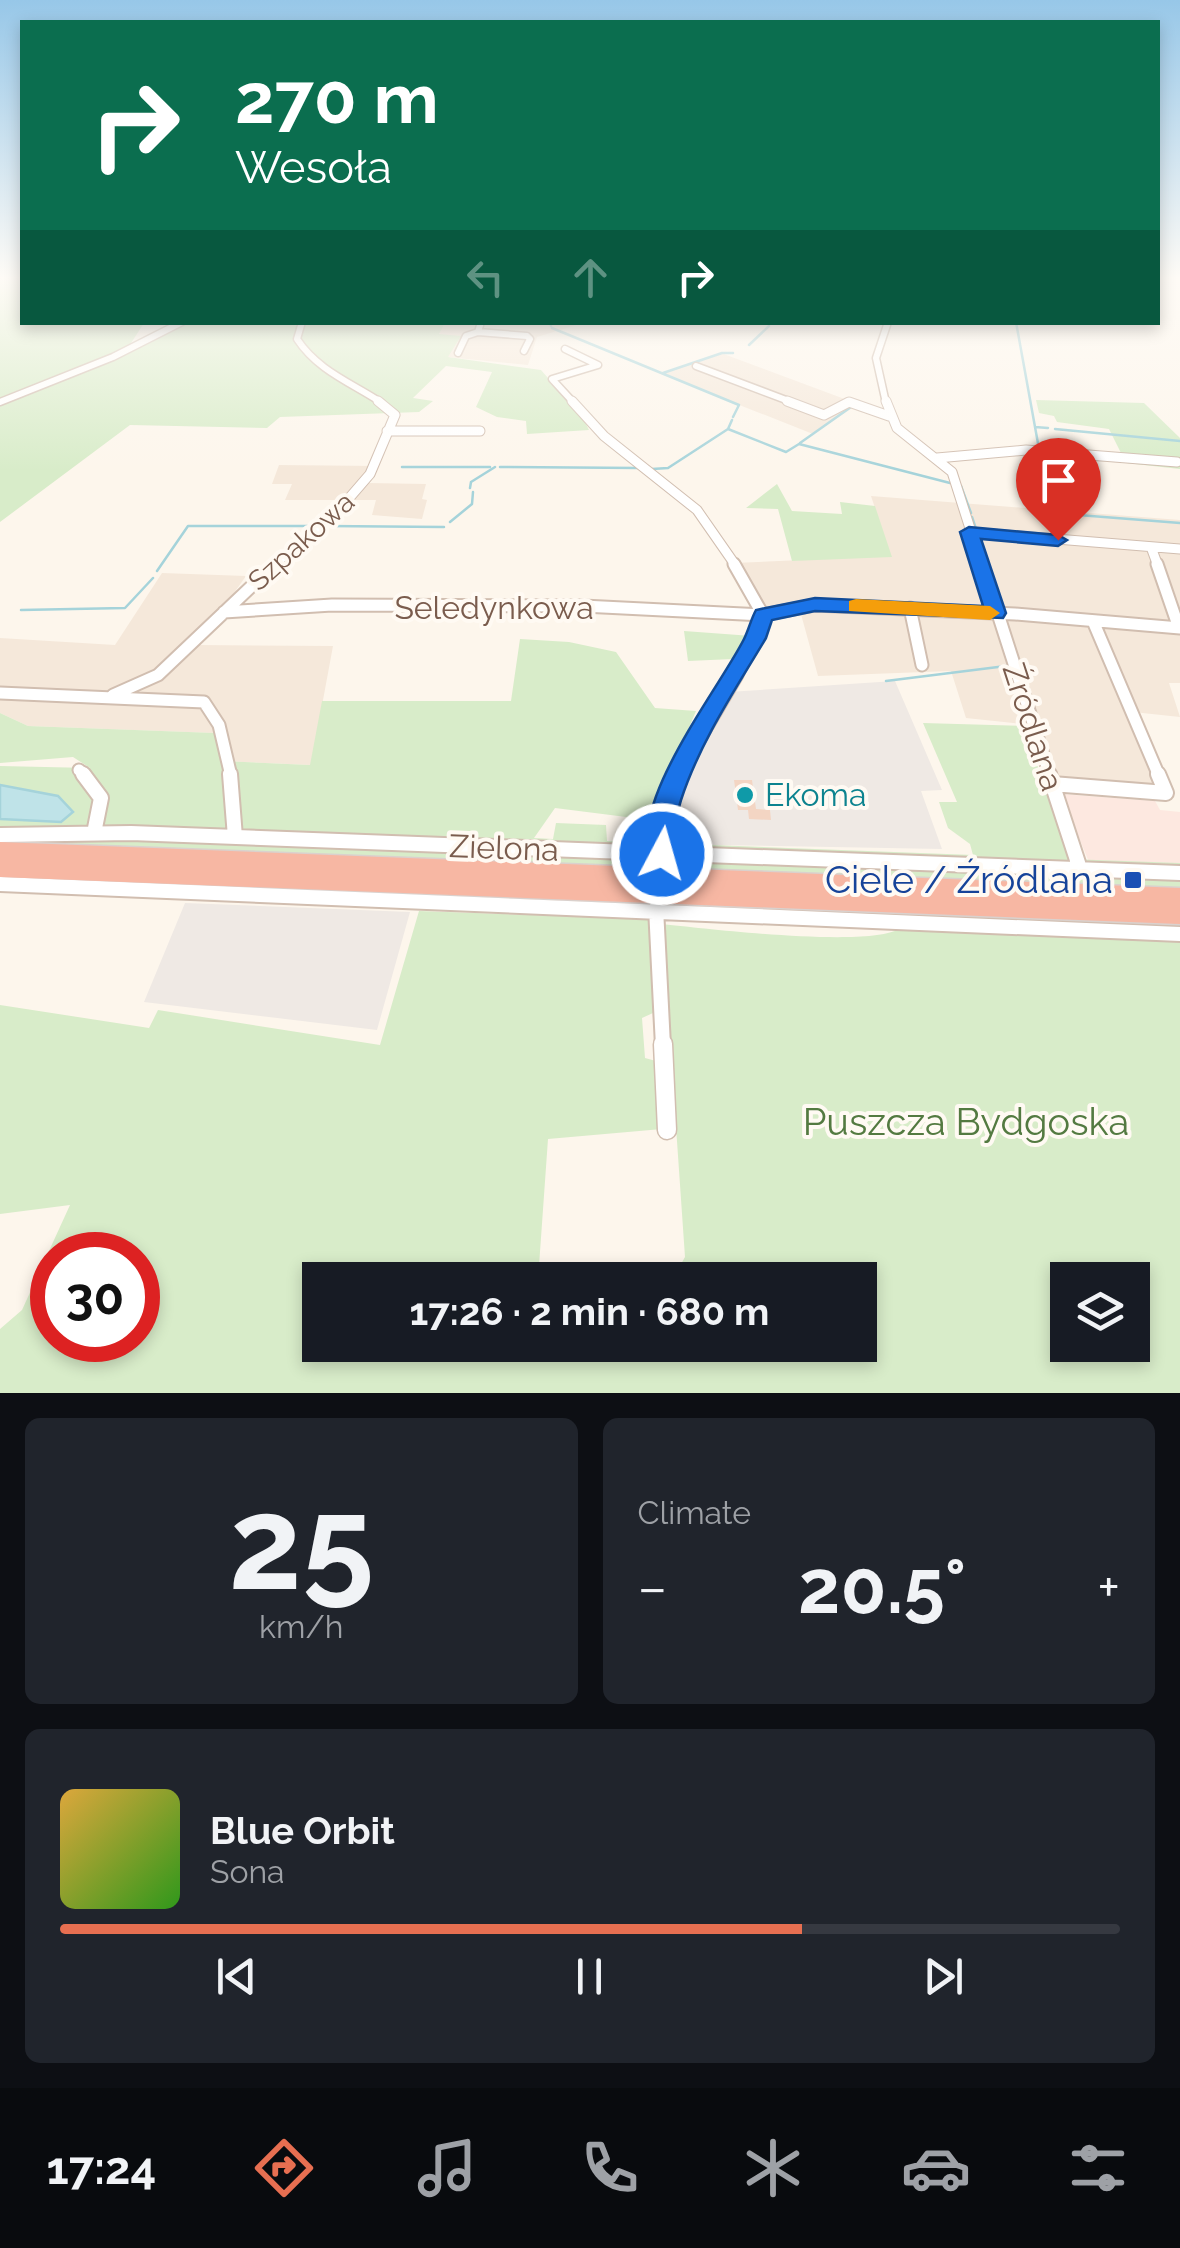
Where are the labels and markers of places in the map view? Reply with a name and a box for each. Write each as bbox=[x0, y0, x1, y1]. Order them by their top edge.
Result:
pin bbox=[1016, 438, 1101, 541]
place label: Ekoma bbox=[765, 776, 866, 813]
marker: Ekoma bbox=[734, 784, 756, 806]
place label: Ciele / Źródlana bbox=[825, 857, 1113, 902]
marker: Ciele / Źródlana bbox=[1122, 869, 1144, 891]

